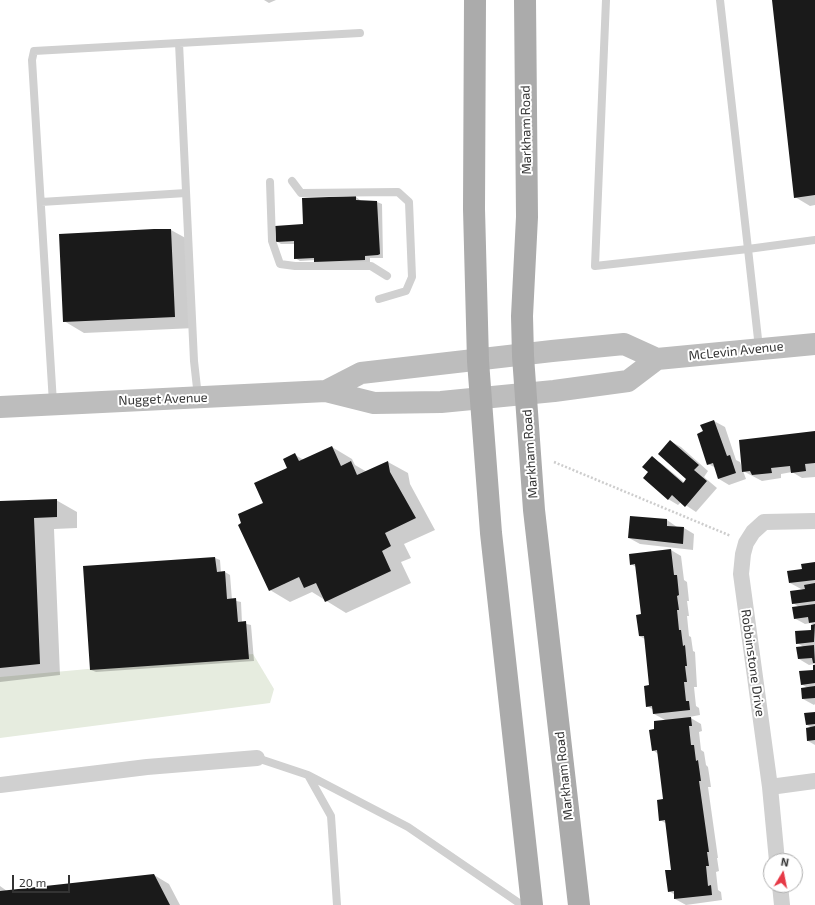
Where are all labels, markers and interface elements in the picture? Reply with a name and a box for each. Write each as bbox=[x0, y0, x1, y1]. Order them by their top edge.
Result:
street label: Markham Road bbox=[517, 85, 535, 175]
street label: McLevin Avenue bbox=[688, 338, 784, 364]
street label: Nugget Avenue bbox=[118, 390, 208, 408]
street label: Markham Road bbox=[519, 409, 541, 499]
street label: Robbinstone Drive bbox=[738, 608, 768, 718]
street label: Markham Road bbox=[552, 731, 576, 821]
north arrow bbox=[763, 853, 803, 893]
text: N bbox=[780, 855, 790, 869]
scale bar bbox=[14, 867, 72, 893]
text: 20 m bbox=[19, 875, 46, 889]

